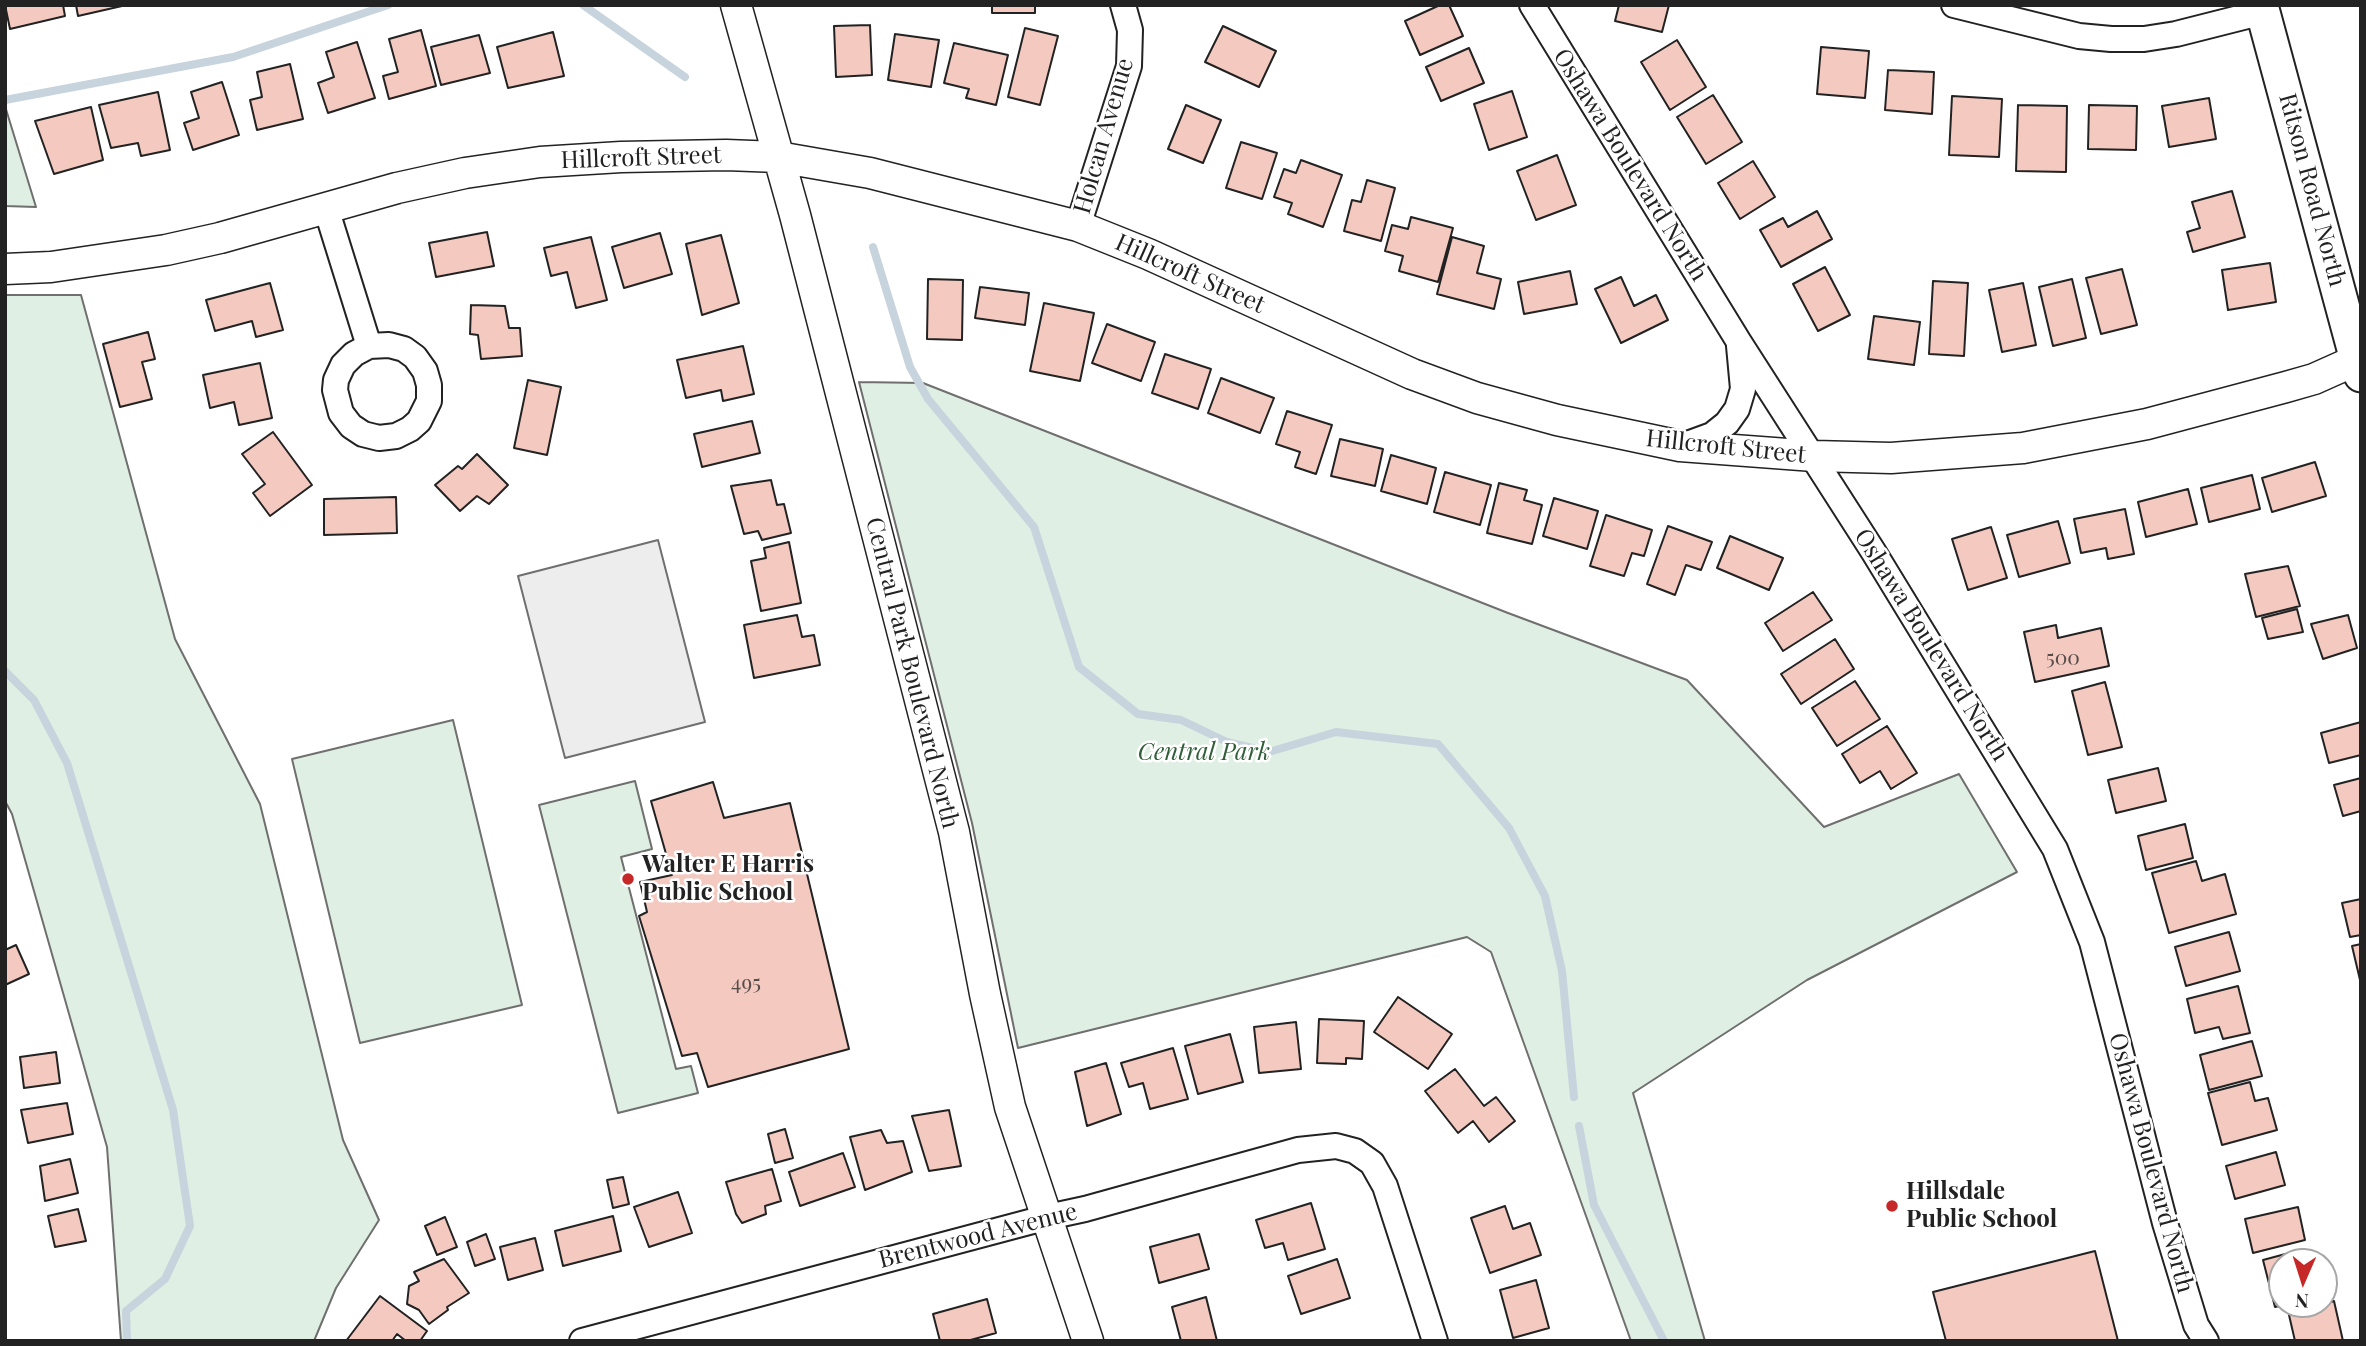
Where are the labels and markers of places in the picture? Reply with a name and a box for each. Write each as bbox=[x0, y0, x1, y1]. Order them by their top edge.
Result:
place label: Walter E Harris Public School bbox=[642, 851, 814, 907]
marker: Walter E Harris Public School bbox=[620, 871, 636, 887]
place label: Hillsdale Public School bbox=[1906, 1178, 2057, 1234]
marker: Hillsdale Public School bbox=[1884, 1198, 1900, 1214]

